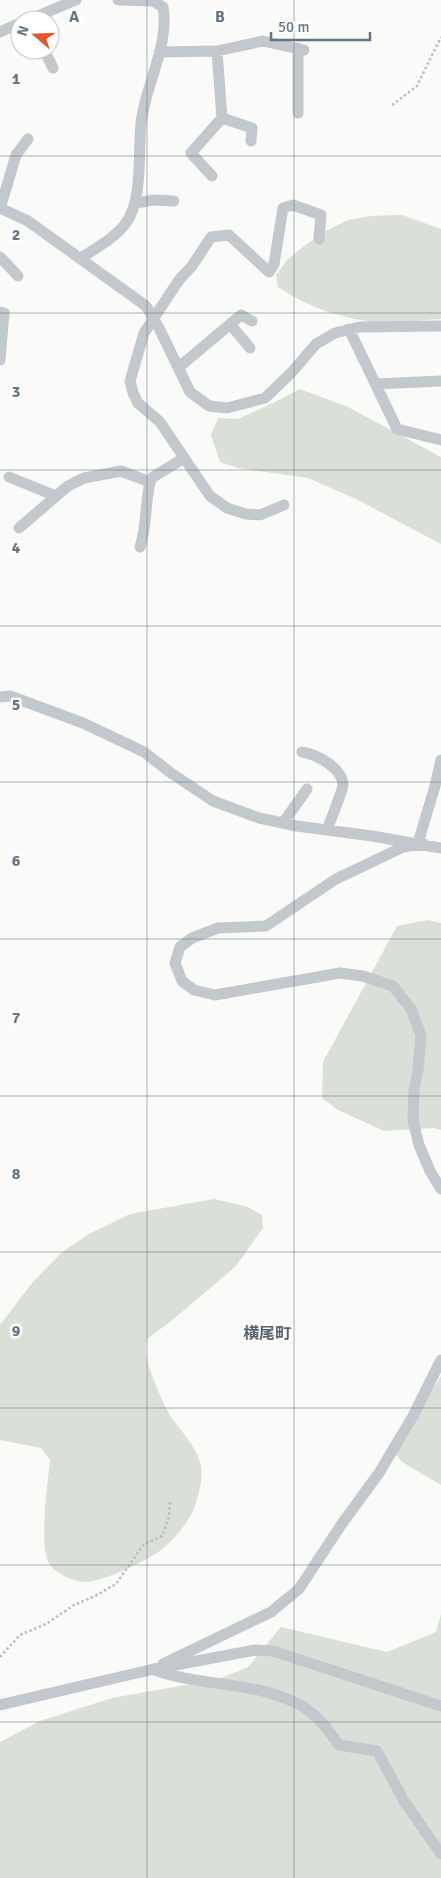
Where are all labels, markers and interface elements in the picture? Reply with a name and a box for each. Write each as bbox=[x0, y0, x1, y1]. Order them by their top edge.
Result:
text: A bbox=[69, 7, 80, 27]
text: B bbox=[215, 7, 225, 27]
north arrow bbox=[10, 10, 60, 60]
scale bar bbox=[271, 10, 370, 42]
text: 50 m bbox=[278, 18, 309, 36]
text: N bbox=[14, 24, 33, 38]
text: 1 bbox=[12, 69, 21, 89]
text: 2 bbox=[12, 225, 20, 245]
text: 3 bbox=[12, 382, 20, 402]
text: 4 bbox=[12, 538, 21, 558]
text: 5 bbox=[12, 695, 20, 715]
text: 6 bbox=[12, 851, 21, 871]
text: 7 bbox=[12, 1008, 21, 1028]
text: 8 bbox=[12, 1164, 21, 1184]
text: 9 bbox=[12, 1321, 21, 1341]
district label: 横尾町 bbox=[243, 1324, 291, 1344]

